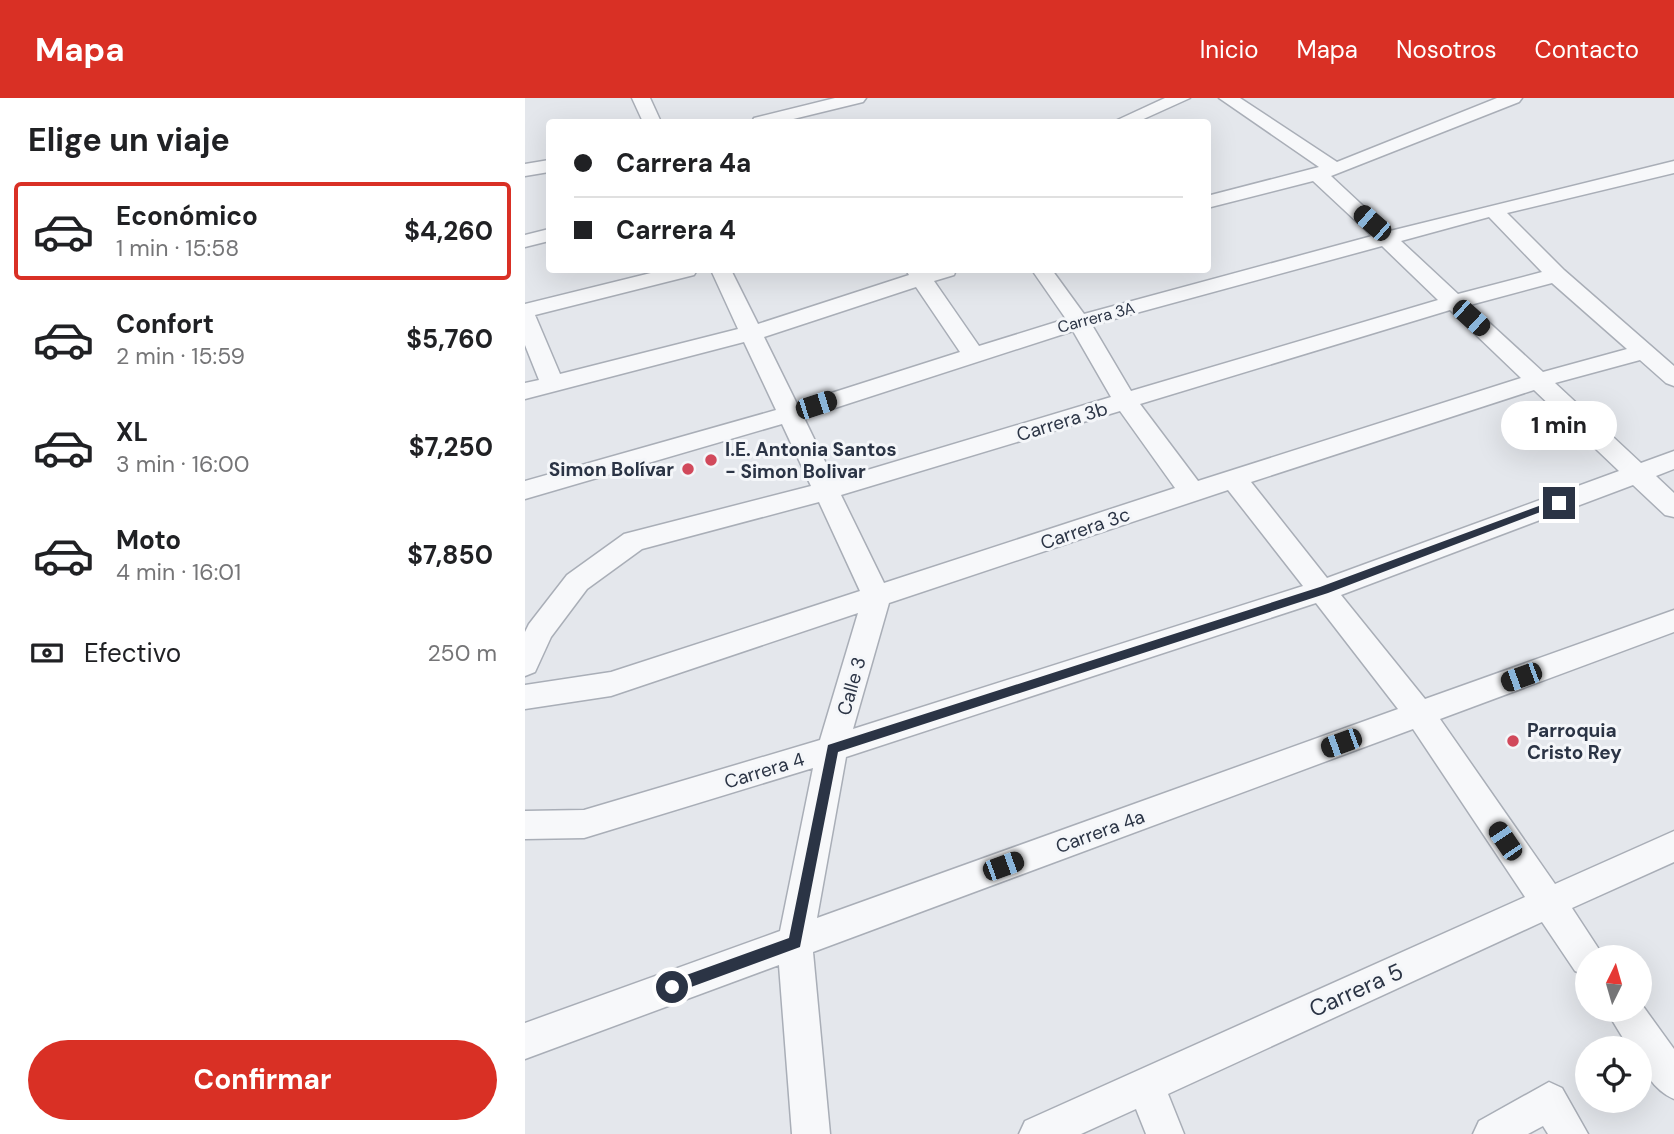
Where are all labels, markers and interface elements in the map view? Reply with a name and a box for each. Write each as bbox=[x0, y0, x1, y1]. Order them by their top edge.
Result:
text: Mapa bbox=[35, 28, 125, 71]
text: Inicio bbox=[1200, 34, 1259, 65]
text: Mapa bbox=[1297, 34, 1358, 65]
text: Nosotros bbox=[1396, 34, 1497, 65]
text: Contacto bbox=[1535, 34, 1639, 65]
text: Elige un viaje bbox=[28, 119, 230, 161]
text: Carrera 4a bbox=[616, 146, 751, 180]
text: Económico bbox=[116, 199, 258, 233]
icon: car bbox=[32, 200, 95, 263]
car bbox=[1350, 201, 1395, 245]
text: Carrera 4 bbox=[616, 213, 736, 247]
text: $4,260 bbox=[404, 214, 493, 248]
text: 1 min · 15:58 bbox=[116, 233, 239, 263]
car bbox=[1449, 296, 1494, 340]
street label: Carrera 3A bbox=[1055, 297, 1137, 338]
text: Confort bbox=[116, 307, 214, 341]
icon: car bbox=[32, 308, 95, 371]
text: $5,760 bbox=[406, 322, 493, 356]
text: 2 min · 15:59 bbox=[116, 341, 245, 371]
car bbox=[793, 389, 840, 421]
street label: Carrera 3b bbox=[1014, 396, 1111, 447]
callout: 1 min bbox=[1501, 402, 1617, 450]
text: 1 min bbox=[1531, 410, 1587, 440]
text: XL bbox=[116, 415, 148, 449]
icon: car bbox=[32, 416, 95, 479]
text: $7,250 bbox=[409, 430, 493, 464]
place label: I.E. Antonia Santos - Simon Bolivar bbox=[725, 437, 897, 484]
text: 3 min · 16:00 bbox=[116, 449, 249, 479]
marker: I.E. Antonia Santos - Simon Bolivar bbox=[703, 452, 719, 468]
place label: Simon Bolívar bbox=[549, 457, 674, 482]
marker: Simon Bolívar bbox=[680, 461, 696, 477]
route end bbox=[1543, 487, 1575, 519]
street label: Carrera 3c bbox=[1037, 502, 1133, 555]
text: Moto bbox=[116, 523, 181, 557]
icon: car bbox=[32, 524, 95, 587]
text: $7,850 bbox=[407, 538, 493, 572]
text: 4 min · 16:01 bbox=[116, 557, 241, 587]
icon: cash bbox=[28, 634, 66, 672]
text: Efectivo bbox=[84, 636, 181, 670]
text: 250 m bbox=[427, 638, 497, 668]
street label: Calle 3 bbox=[831, 654, 872, 718]
car bbox=[1498, 660, 1545, 694]
place label: Parroquia Cristo Rey bbox=[1527, 718, 1622, 765]
car bbox=[1318, 726, 1365, 760]
marker: Parroquia Cristo Rey bbox=[1505, 733, 1521, 749]
street label: Carrera 4 bbox=[721, 746, 807, 794]
street label: Carrera 4a bbox=[1052, 804, 1148, 859]
car bbox=[1485, 818, 1526, 864]
car bbox=[980, 849, 1027, 883]
north arrow bbox=[1575, 945, 1652, 1022]
map controls bbox=[1575, 945, 1652, 1113]
street label: Carrera 5 bbox=[1304, 956, 1408, 1024]
route start bbox=[656, 971, 688, 1003]
button: locate bbox=[1575, 1036, 1652, 1113]
button: Confirmar bbox=[28, 1040, 497, 1120]

